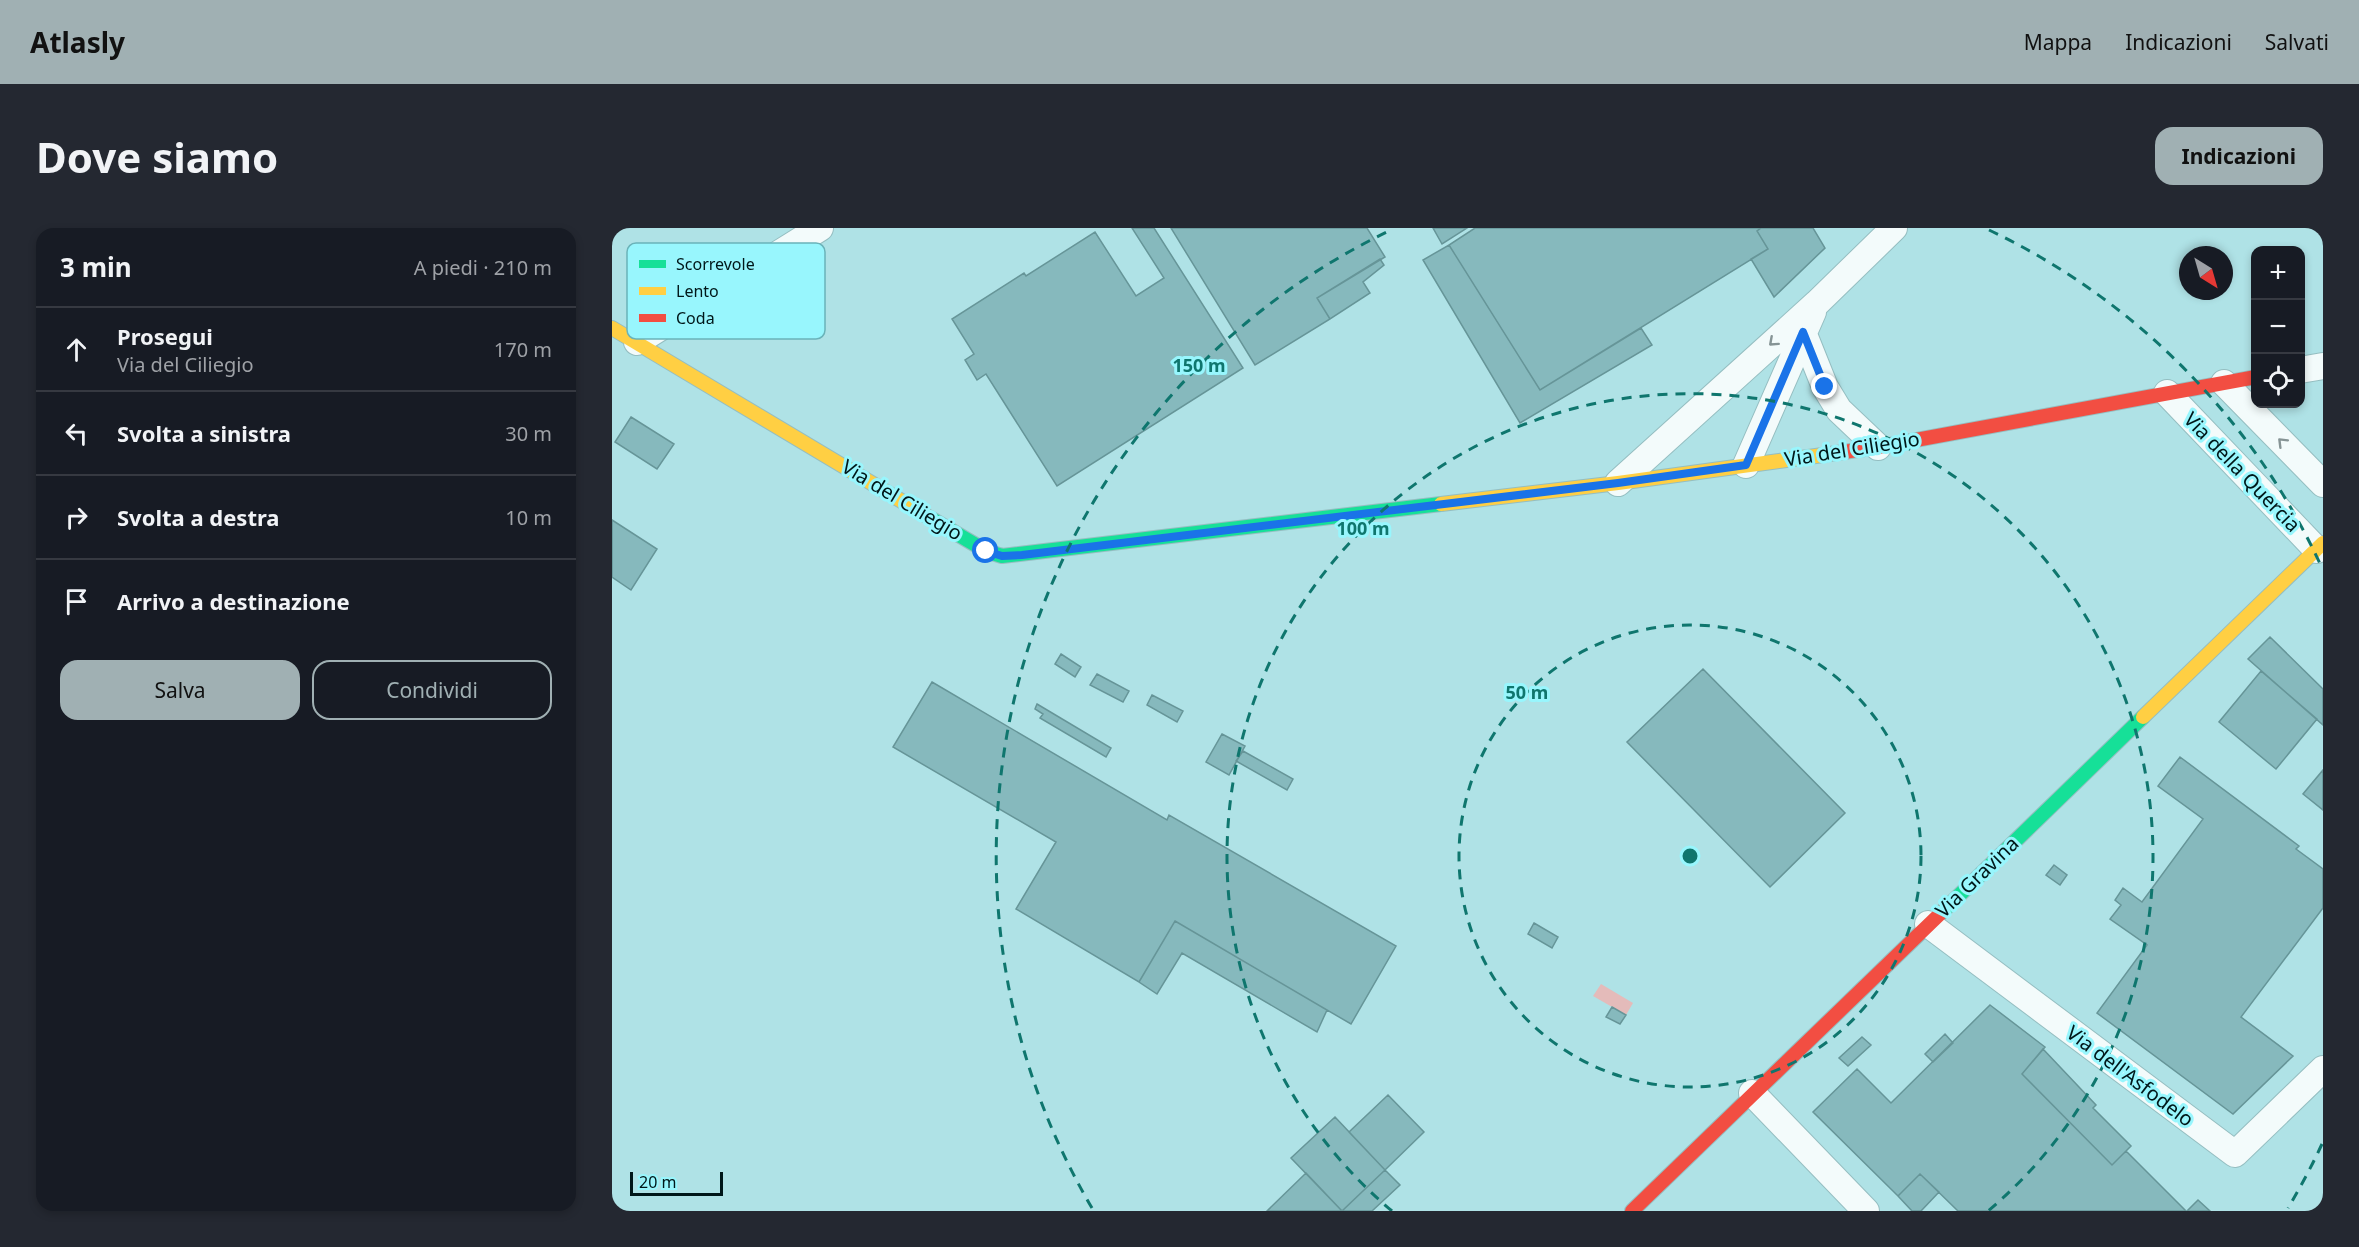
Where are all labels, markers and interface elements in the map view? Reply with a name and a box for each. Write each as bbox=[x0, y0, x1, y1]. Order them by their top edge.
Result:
text: Atlasly bbox=[30, 23, 125, 61]
text: Mappa bbox=[2024, 28, 2092, 56]
text: Indicazioni bbox=[2125, 28, 2232, 56]
text: Salvati bbox=[2265, 28, 2329, 56]
button: Indicazioni bbox=[2155, 127, 2323, 185]
text: Dove siamo bbox=[36, 128, 278, 185]
legend bbox=[627, 243, 825, 339]
north arrow bbox=[2179, 246, 2233, 300]
map controls bbox=[2251, 246, 2305, 408]
button: + bbox=[2251, 246, 2305, 300]
text: 3 min bbox=[60, 249, 132, 285]
text: Scorrevole bbox=[676, 253, 755, 275]
text: A piedi · 210 m bbox=[414, 254, 552, 281]
text: Lento bbox=[676, 280, 719, 302]
button: − bbox=[2251, 300, 2305, 354]
text: Coda bbox=[676, 307, 715, 329]
text: Prosegui bbox=[117, 321, 213, 351]
icon: ahead bbox=[60, 333, 93, 366]
one-way arrow bbox=[1769, 335, 1780, 346]
text: 170 m bbox=[494, 336, 552, 363]
text: Via del Ciliegio bbox=[117, 351, 253, 378]
text: 150 m bbox=[1172, 353, 1226, 377]
button: locate bbox=[2251, 354, 2305, 408]
route end bbox=[1811, 373, 1837, 399]
street label: Via della Quercia bbox=[2178, 406, 2307, 537]
icon: left bbox=[60, 417, 93, 450]
text: Svolta a sinistra bbox=[117, 418, 291, 448]
text: 30 m bbox=[505, 420, 552, 447]
street label: Via del Ciliegio bbox=[1782, 424, 1921, 473]
one-way arrow bbox=[2278, 439, 2289, 449]
street label: Via del Ciliegio bbox=[837, 453, 968, 546]
icon: right bbox=[60, 501, 93, 534]
text: Svolta a destra bbox=[117, 502, 280, 532]
text: 10 m bbox=[505, 504, 552, 531]
text: 100 m bbox=[1336, 516, 1390, 540]
route start bbox=[972, 537, 998, 563]
icon: arrive bbox=[60, 585, 93, 618]
text: Arrivo a destinazione bbox=[117, 586, 350, 616]
button: Salva bbox=[60, 660, 300, 720]
button: Condividi bbox=[312, 660, 552, 720]
text: 50 m bbox=[1506, 680, 1548, 704]
street label: Via Gravina bbox=[1929, 830, 2024, 923]
centre of rings bbox=[1680, 846, 1700, 866]
street label: Via dell'Asfodelo bbox=[2061, 1019, 2199, 1132]
scale bar bbox=[630, 1169, 723, 1196]
text: 20 m bbox=[639, 1171, 676, 1193]

